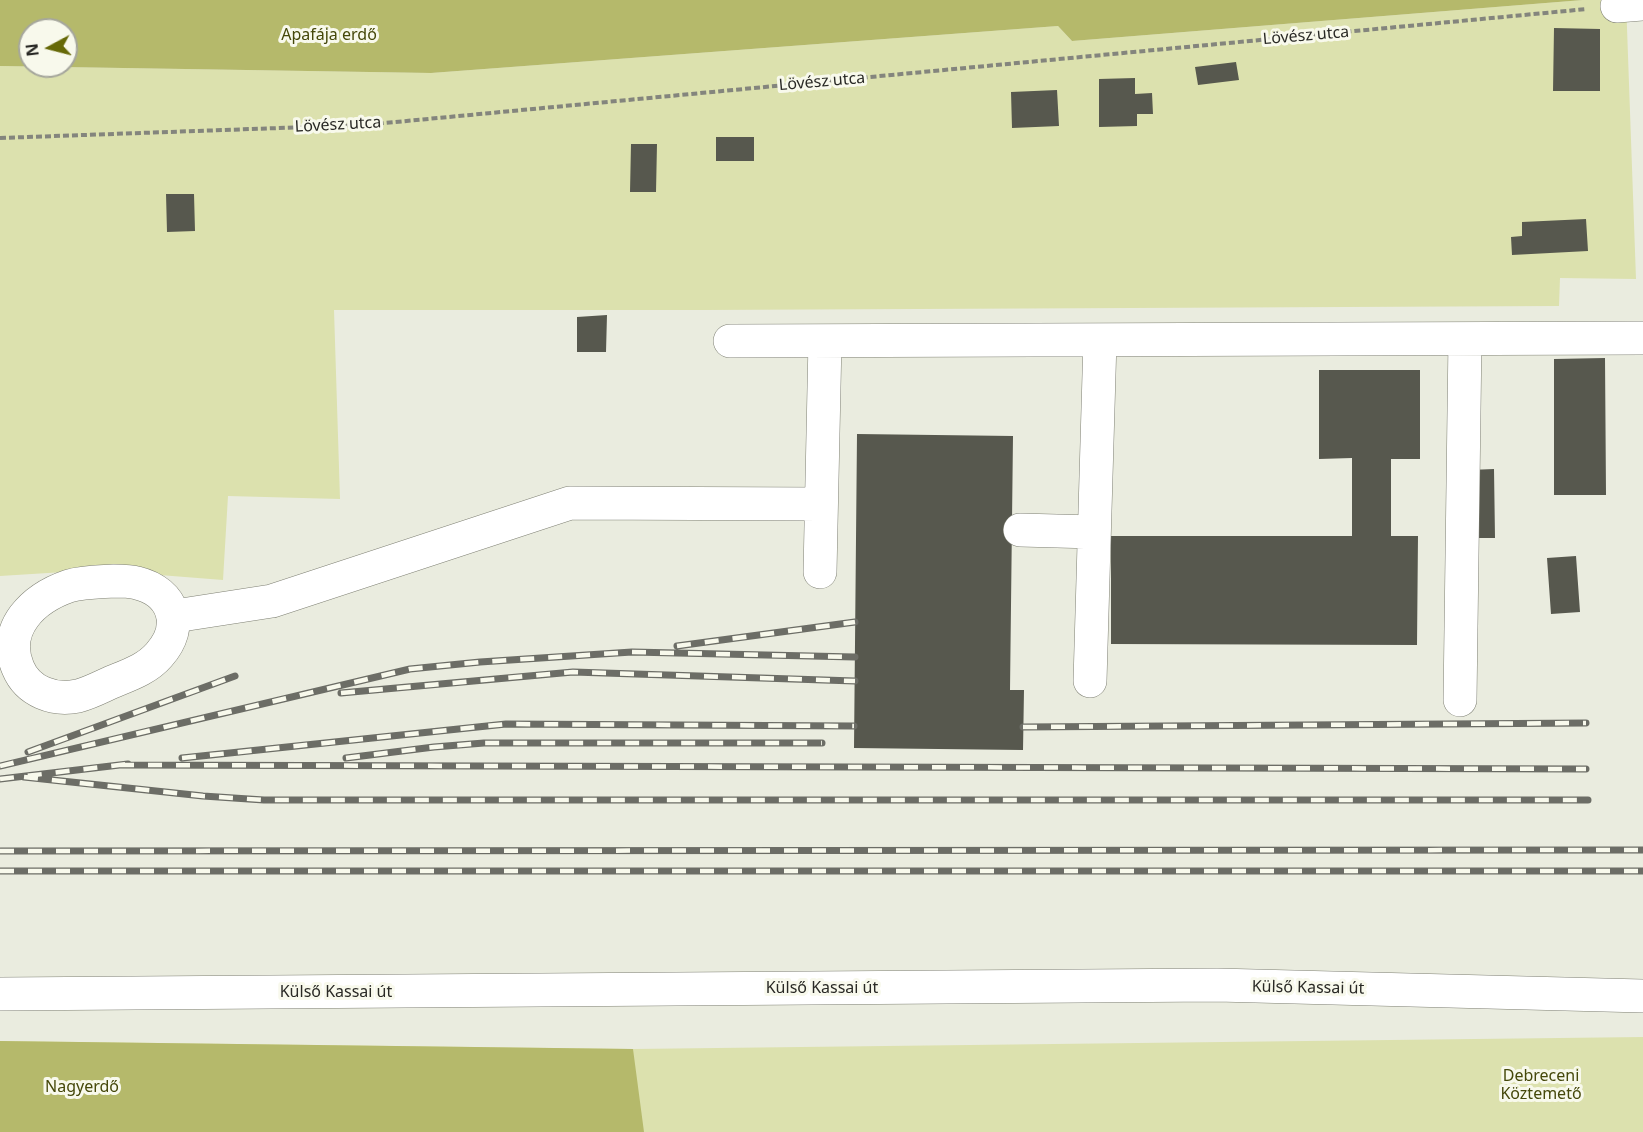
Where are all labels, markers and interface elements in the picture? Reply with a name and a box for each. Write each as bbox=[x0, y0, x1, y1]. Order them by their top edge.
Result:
north arrow bbox=[18, 18, 78, 78]
street label: Lövész utca bbox=[1262, 23, 1350, 49]
park label: Apafája erdő bbox=[281, 25, 377, 45]
text: N bbox=[20, 42, 44, 58]
street label: Lövész utca bbox=[778, 69, 866, 95]
street label: Lövész utca bbox=[294, 113, 382, 137]
street label: Külső Kassai út bbox=[1252, 977, 1364, 999]
street label: Külső Kassai út bbox=[766, 978, 878, 998]
street label: Külső Kassai út bbox=[280, 982, 392, 1002]
park label: Debreceni Köztemető bbox=[1500, 1066, 1582, 1104]
park label: Nagyerdő bbox=[45, 1077, 119, 1097]

